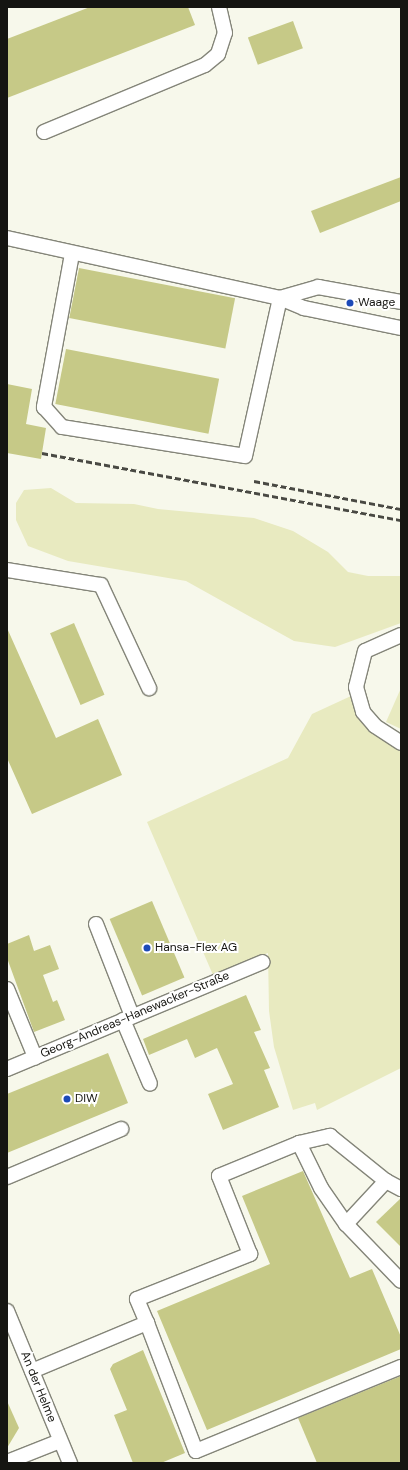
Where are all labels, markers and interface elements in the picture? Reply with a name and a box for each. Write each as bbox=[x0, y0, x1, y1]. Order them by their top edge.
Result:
place label: Waage bbox=[358, 296, 395, 310]
marker: Waage bbox=[345, 298, 355, 308]
place label: Hansa-Flex AG bbox=[155, 941, 237, 955]
marker: Hansa-Flex AG bbox=[142, 943, 152, 953]
street label: Georg-Andreas-Hanewacker-Straße bbox=[38, 969, 232, 1061]
place label: DIW bbox=[75, 1092, 98, 1106]
marker: DIW bbox=[62, 1094, 72, 1104]
street label: An der Helme bbox=[17, 1349, 59, 1425]

